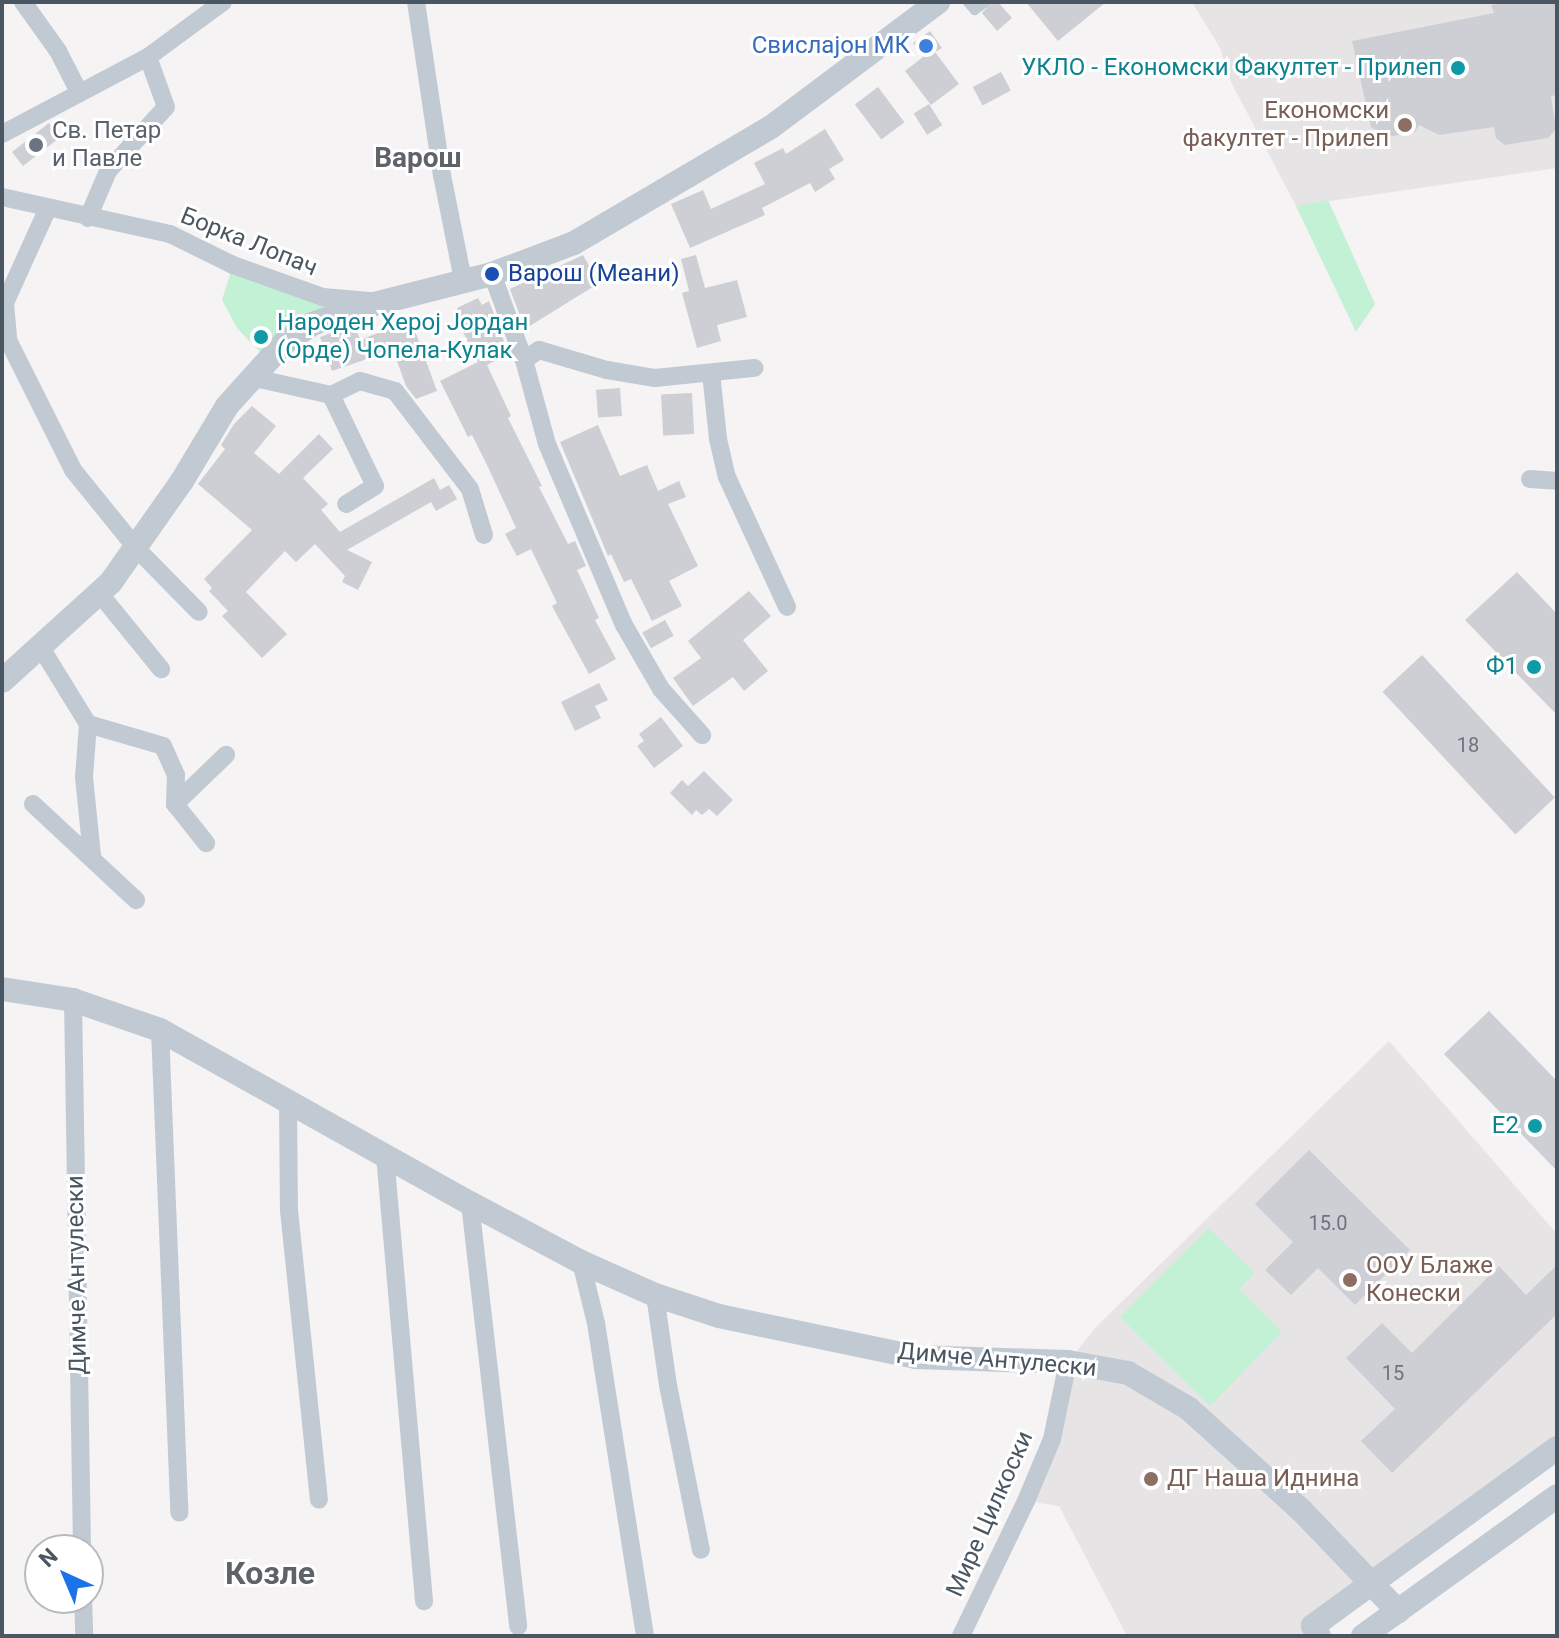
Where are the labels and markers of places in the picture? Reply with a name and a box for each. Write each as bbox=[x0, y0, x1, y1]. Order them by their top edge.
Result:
place label: Свислајон МК bbox=[752, 32, 910, 60]
marker: Свислајон МК bbox=[917, 37, 935, 55]
place label: УКЛО - Економски Факултет - Прилеп bbox=[1021, 54, 1442, 82]
marker: УКЛО - Економски Факултет - Прилеп bbox=[1449, 59, 1467, 77]
place label: Економски факултет - Прилеп bbox=[1183, 97, 1389, 153]
marker: Економски факултет - Прилеп bbox=[1396, 116, 1414, 134]
place label: Св. Петар и Павле bbox=[52, 117, 161, 173]
marker: Св. Петар и Павле bbox=[27, 136, 45, 154]
place label: Варош (Меани) bbox=[508, 260, 680, 288]
marker: Варош (Меани) bbox=[483, 265, 501, 283]
place label: Народен Херој Јордан (Орде) Чопела-Кулак bbox=[277, 309, 528, 365]
marker: Народен Херој Јордан (Орде) Чопела-Кулак bbox=[252, 328, 270, 346]
place label: Ф1 bbox=[1486, 653, 1518, 681]
marker: Ф1 bbox=[1525, 658, 1543, 676]
place label: Е2 bbox=[1492, 1112, 1519, 1140]
marker: Е2 bbox=[1526, 1117, 1544, 1135]
place label: ООУ Блаже Конески bbox=[1366, 1252, 1493, 1308]
marker: ООУ Блаже Конески bbox=[1341, 1271, 1359, 1289]
place label: ДГ Наша Иднина bbox=[1167, 1465, 1359, 1493]
marker: ДГ Наша Иднина bbox=[1142, 1470, 1160, 1488]

